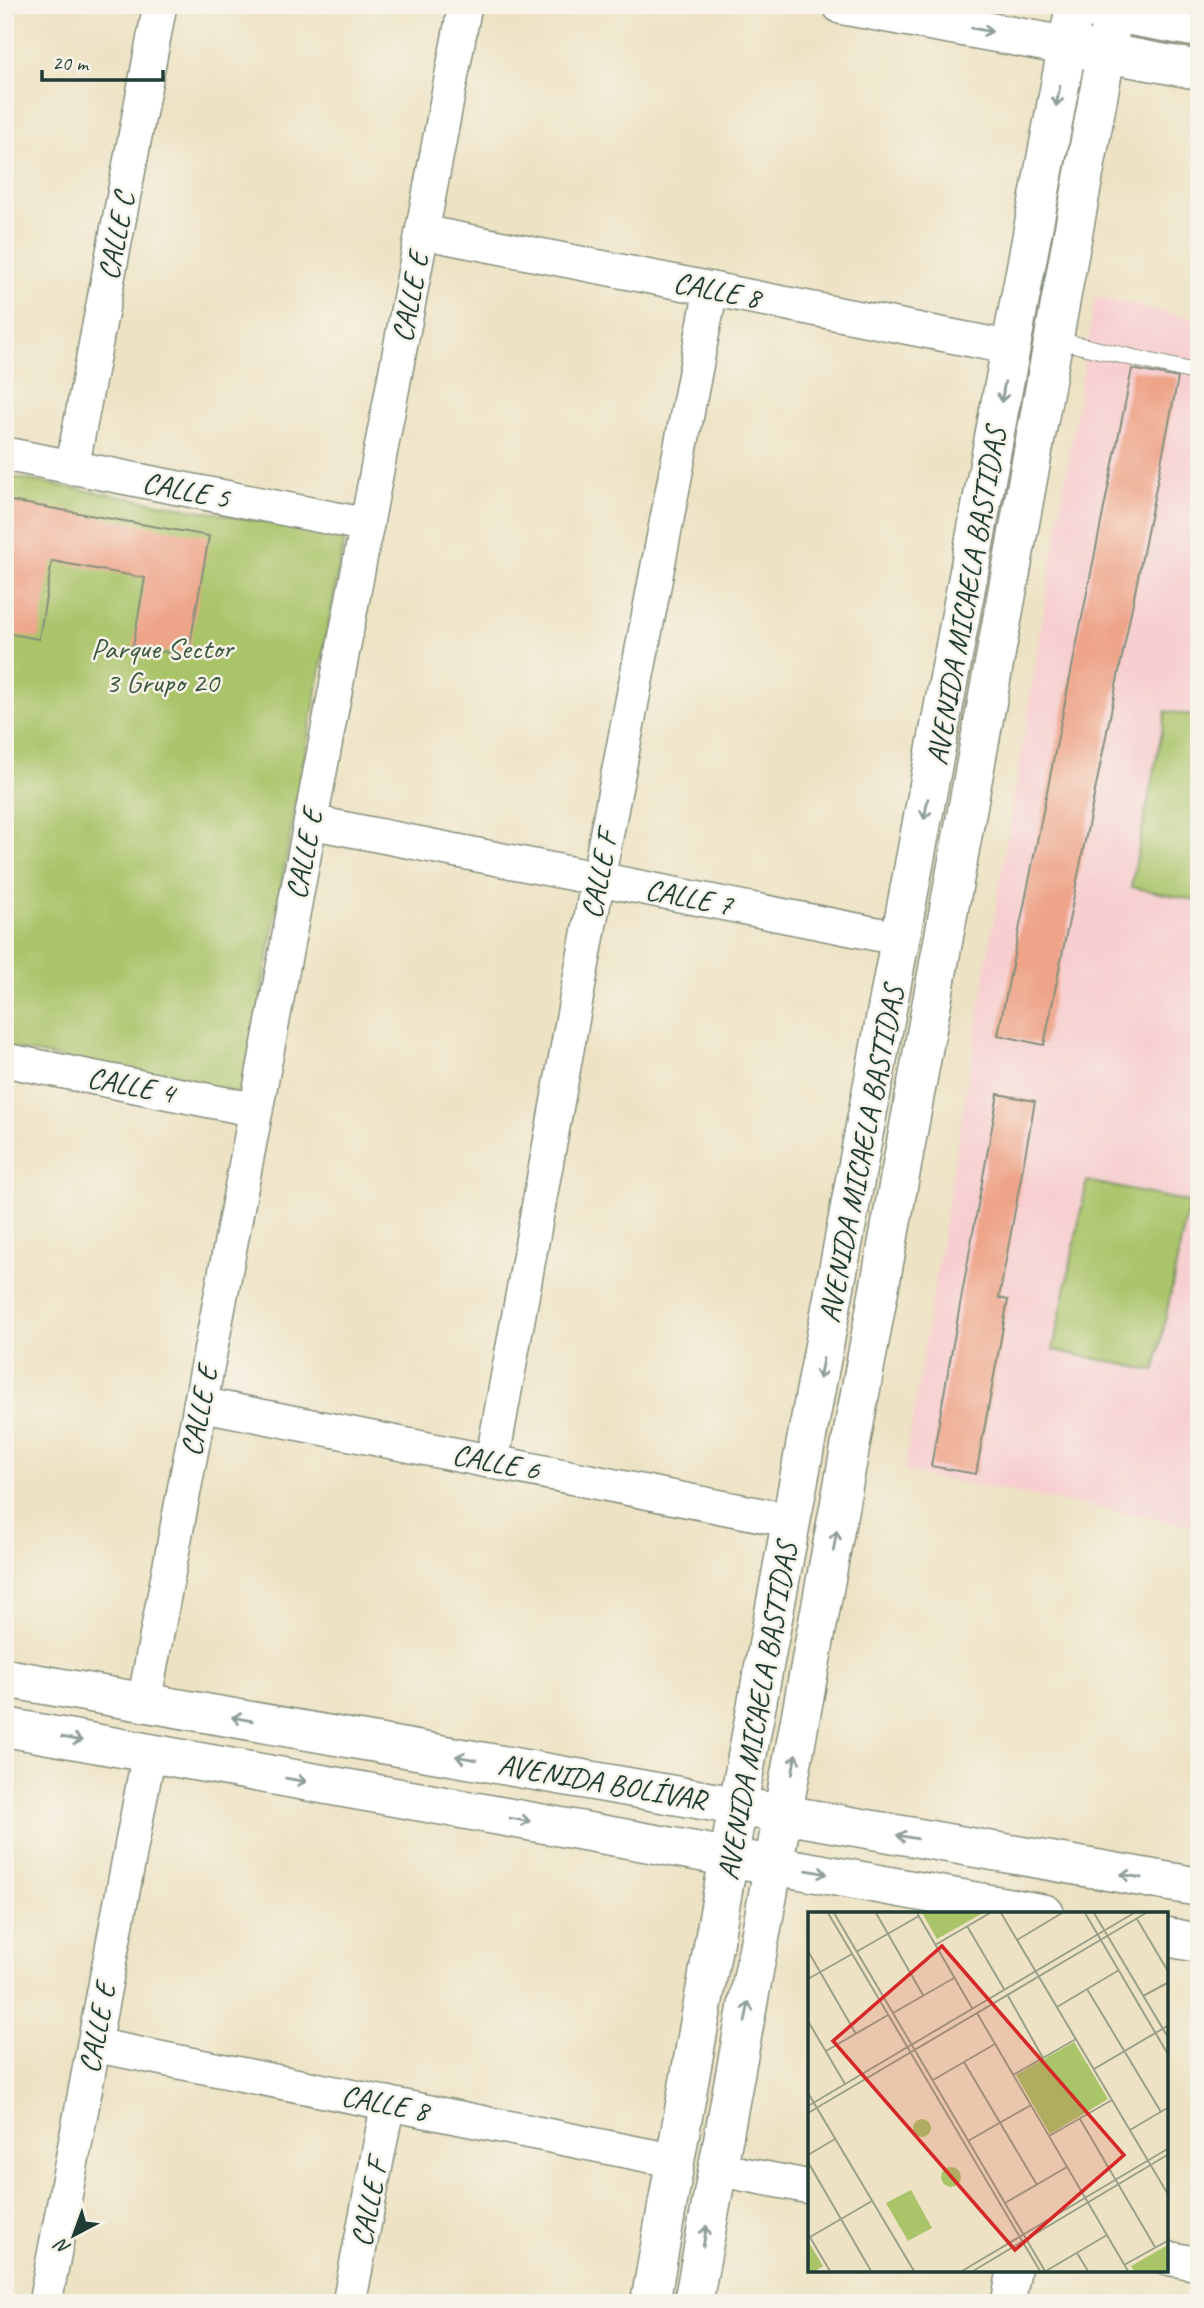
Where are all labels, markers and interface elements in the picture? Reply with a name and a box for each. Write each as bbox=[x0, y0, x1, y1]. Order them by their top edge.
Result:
one-way arrow bbox=[970, 24, 992, 38]
scale bar bbox=[42, 38, 163, 82]
text: 20 m bbox=[52, 50, 90, 76]
one-way arrow bbox=[1051, 85, 1065, 107]
street label: CALLE C bbox=[89, 186, 144, 283]
street label: CALLE E bbox=[383, 245, 438, 345]
street label: CALLE 8 bbox=[670, 263, 766, 318]
one-way arrow bbox=[996, 380, 1010, 403]
street label: AVENIDA MICAELA BASTIDAS bbox=[918, 421, 1015, 768]
street label: CALLE 5 bbox=[139, 463, 234, 517]
park label: Parque Sector 3 Grupo 20 bbox=[91, 629, 235, 701]
one-way arrow bbox=[919, 797, 933, 820]
street label: CALLE E bbox=[277, 802, 332, 902]
street label: CALLE F bbox=[572, 822, 627, 922]
street label: CALLE 7 bbox=[642, 870, 737, 924]
street label: AVENIDA MICAELA BASTIDAS bbox=[810, 979, 913, 1326]
street label: CALLE 4 bbox=[84, 1058, 180, 1113]
one-way arrow bbox=[813, 1357, 827, 1380]
street label: CALLE E bbox=[172, 1359, 227, 1459]
street label: CALLE 6 bbox=[449, 1435, 544, 1489]
one-way arrow bbox=[829, 1530, 842, 1553]
street label: AVENIDA MICAELA BASTIDAS bbox=[709, 1536, 806, 1883]
one-way arrow bbox=[231, 1712, 254, 1725]
one-way arrow bbox=[60, 1733, 83, 1746]
street label: AVENIDA BOLÍVAR bbox=[495, 1745, 712, 1819]
one-way arrow bbox=[455, 1751, 478, 1764]
one-way arrow bbox=[787, 1753, 801, 1776]
one-way arrow bbox=[284, 1773, 307, 1787]
one-way arrow bbox=[508, 1814, 531, 1827]
one-way arrow bbox=[896, 1830, 919, 1843]
one-way arrow bbox=[805, 1866, 828, 1879]
one-way arrow bbox=[1121, 1869, 1143, 1882]
inset map bbox=[808, 1912, 1169, 2273]
street label: CALLE E bbox=[70, 1976, 125, 2076]
one-way arrow bbox=[741, 2001, 754, 2024]
street label: CALLE 8 bbox=[338, 2076, 434, 2131]
street label: CALLE F bbox=[342, 2150, 397, 2250]
north arrow bbox=[38, 2200, 108, 2270]
one-way arrow bbox=[699, 2225, 712, 2248]
text: N bbox=[49, 2232, 76, 2260]

